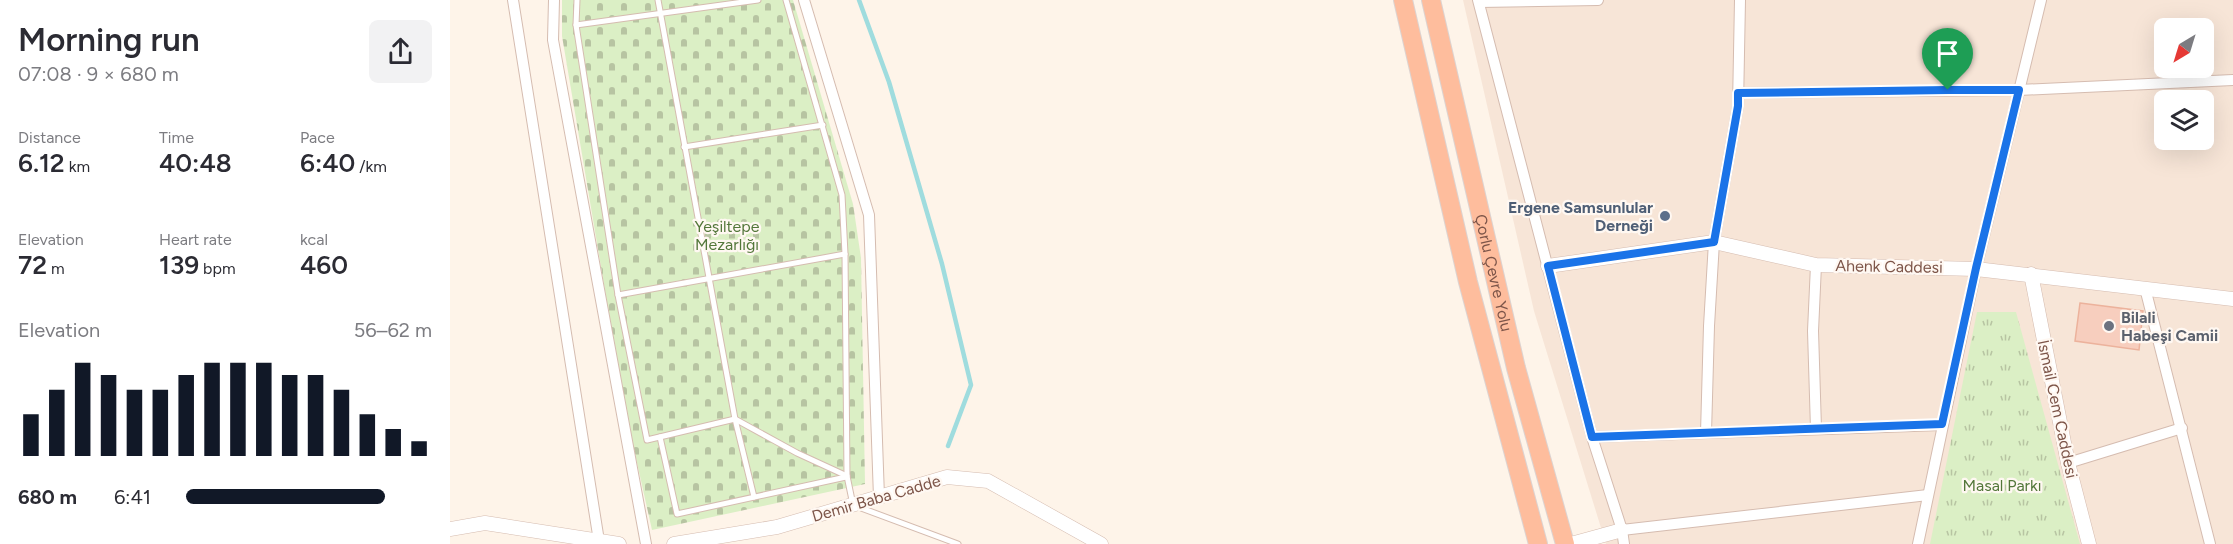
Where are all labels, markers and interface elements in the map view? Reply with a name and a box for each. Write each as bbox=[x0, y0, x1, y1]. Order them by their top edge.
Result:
north arrow bbox=[2154, 18, 2214, 78]
map controls bbox=[2154, 18, 2214, 150]
text: Morning run bbox=[18, 20, 200, 59]
button: share bbox=[369, 20, 432, 83]
pin bbox=[1922, 28, 1973, 90]
icon: arrive bbox=[1931, 37, 1964, 70]
text: 07:08 · 9 × 680 m bbox=[18, 62, 179, 86]
button: layers bbox=[2154, 90, 2214, 150]
text: Distance bbox=[18, 128, 81, 147]
text: Time bbox=[159, 128, 194, 147]
text: Pace bbox=[300, 128, 335, 147]
text: 6.12 bbox=[18, 147, 65, 179]
text: 40:48 bbox=[159, 147, 232, 179]
text: 6:40 bbox=[300, 147, 355, 179]
text: km bbox=[65, 157, 90, 176]
text: /km bbox=[355, 157, 387, 176]
place label: Ergene Samsunlular Derneği bbox=[1508, 198, 1653, 235]
marker: Ergene Samsunlular Derneği bbox=[1658, 209, 1672, 223]
street label: Çorlu Çevre Yolu bbox=[1471, 212, 1516, 333]
park label: Yeşiltepe Mezarlığı bbox=[694, 217, 760, 254]
text: Elevation bbox=[18, 230, 84, 249]
text: Heart rate bbox=[159, 230, 232, 249]
text: kcal bbox=[300, 230, 328, 249]
text: 72 bbox=[18, 249, 47, 281]
text: 139 bbox=[159, 249, 199, 281]
text: 460 bbox=[300, 249, 348, 281]
street label: Ahenk Caddesi bbox=[1835, 256, 1943, 277]
text: m bbox=[47, 259, 65, 278]
text: bpm bbox=[199, 259, 236, 278]
place label: Bilali Habeşi Camii bbox=[2121, 308, 2218, 345]
text: Elevation bbox=[18, 318, 100, 342]
text: 56–62 m bbox=[354, 318, 432, 342]
marker: Bilali Habeşi Camii bbox=[2102, 319, 2116, 333]
street label: İsmail Cem Caddesi bbox=[2034, 338, 2081, 480]
street label: Demir Baba Cadde bbox=[810, 471, 943, 526]
park label: Masal Parkı bbox=[1963, 476, 2041, 495]
text: 680 m bbox=[18, 485, 77, 509]
text: 6:41 bbox=[114, 485, 151, 509]

